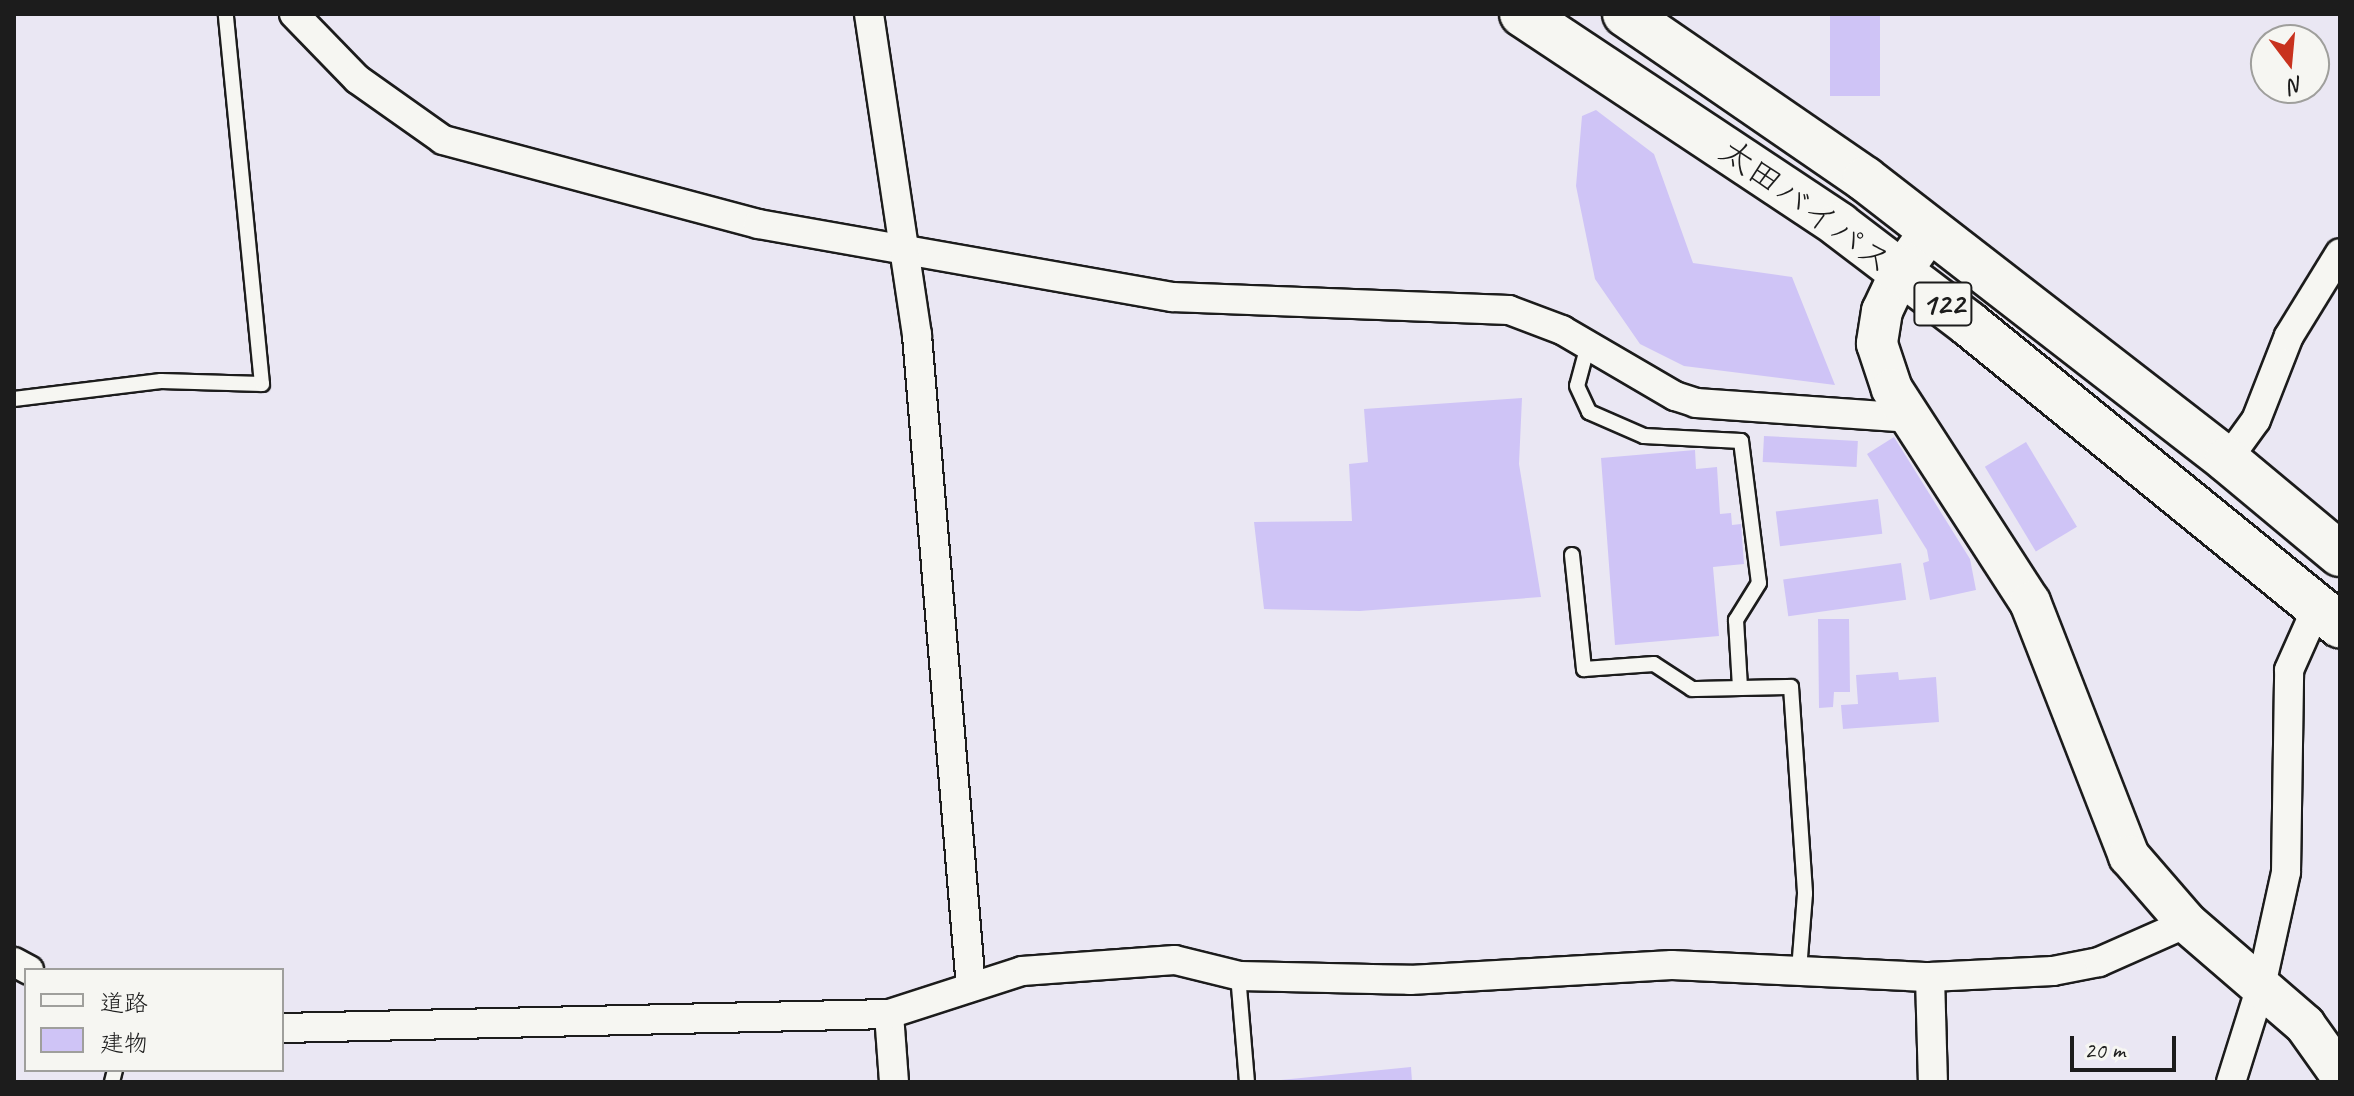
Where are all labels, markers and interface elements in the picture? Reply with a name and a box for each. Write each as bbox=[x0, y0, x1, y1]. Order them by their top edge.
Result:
north arrow bbox=[2250, 24, 2330, 104]
text: N bbox=[2286, 70, 2306, 100]
street label: 太田バイパス bbox=[1711, 130, 1901, 282]
road number: 122 bbox=[1913, 276, 1973, 332]
legend bbox=[24, 968, 284, 1072]
text: 道路 bbox=[100, 988, 148, 1018]
scale bar bbox=[2074, 1020, 2180, 1070]
text: 建物 bbox=[100, 1028, 148, 1058]
text: 20 m bbox=[2084, 1035, 2125, 1065]

